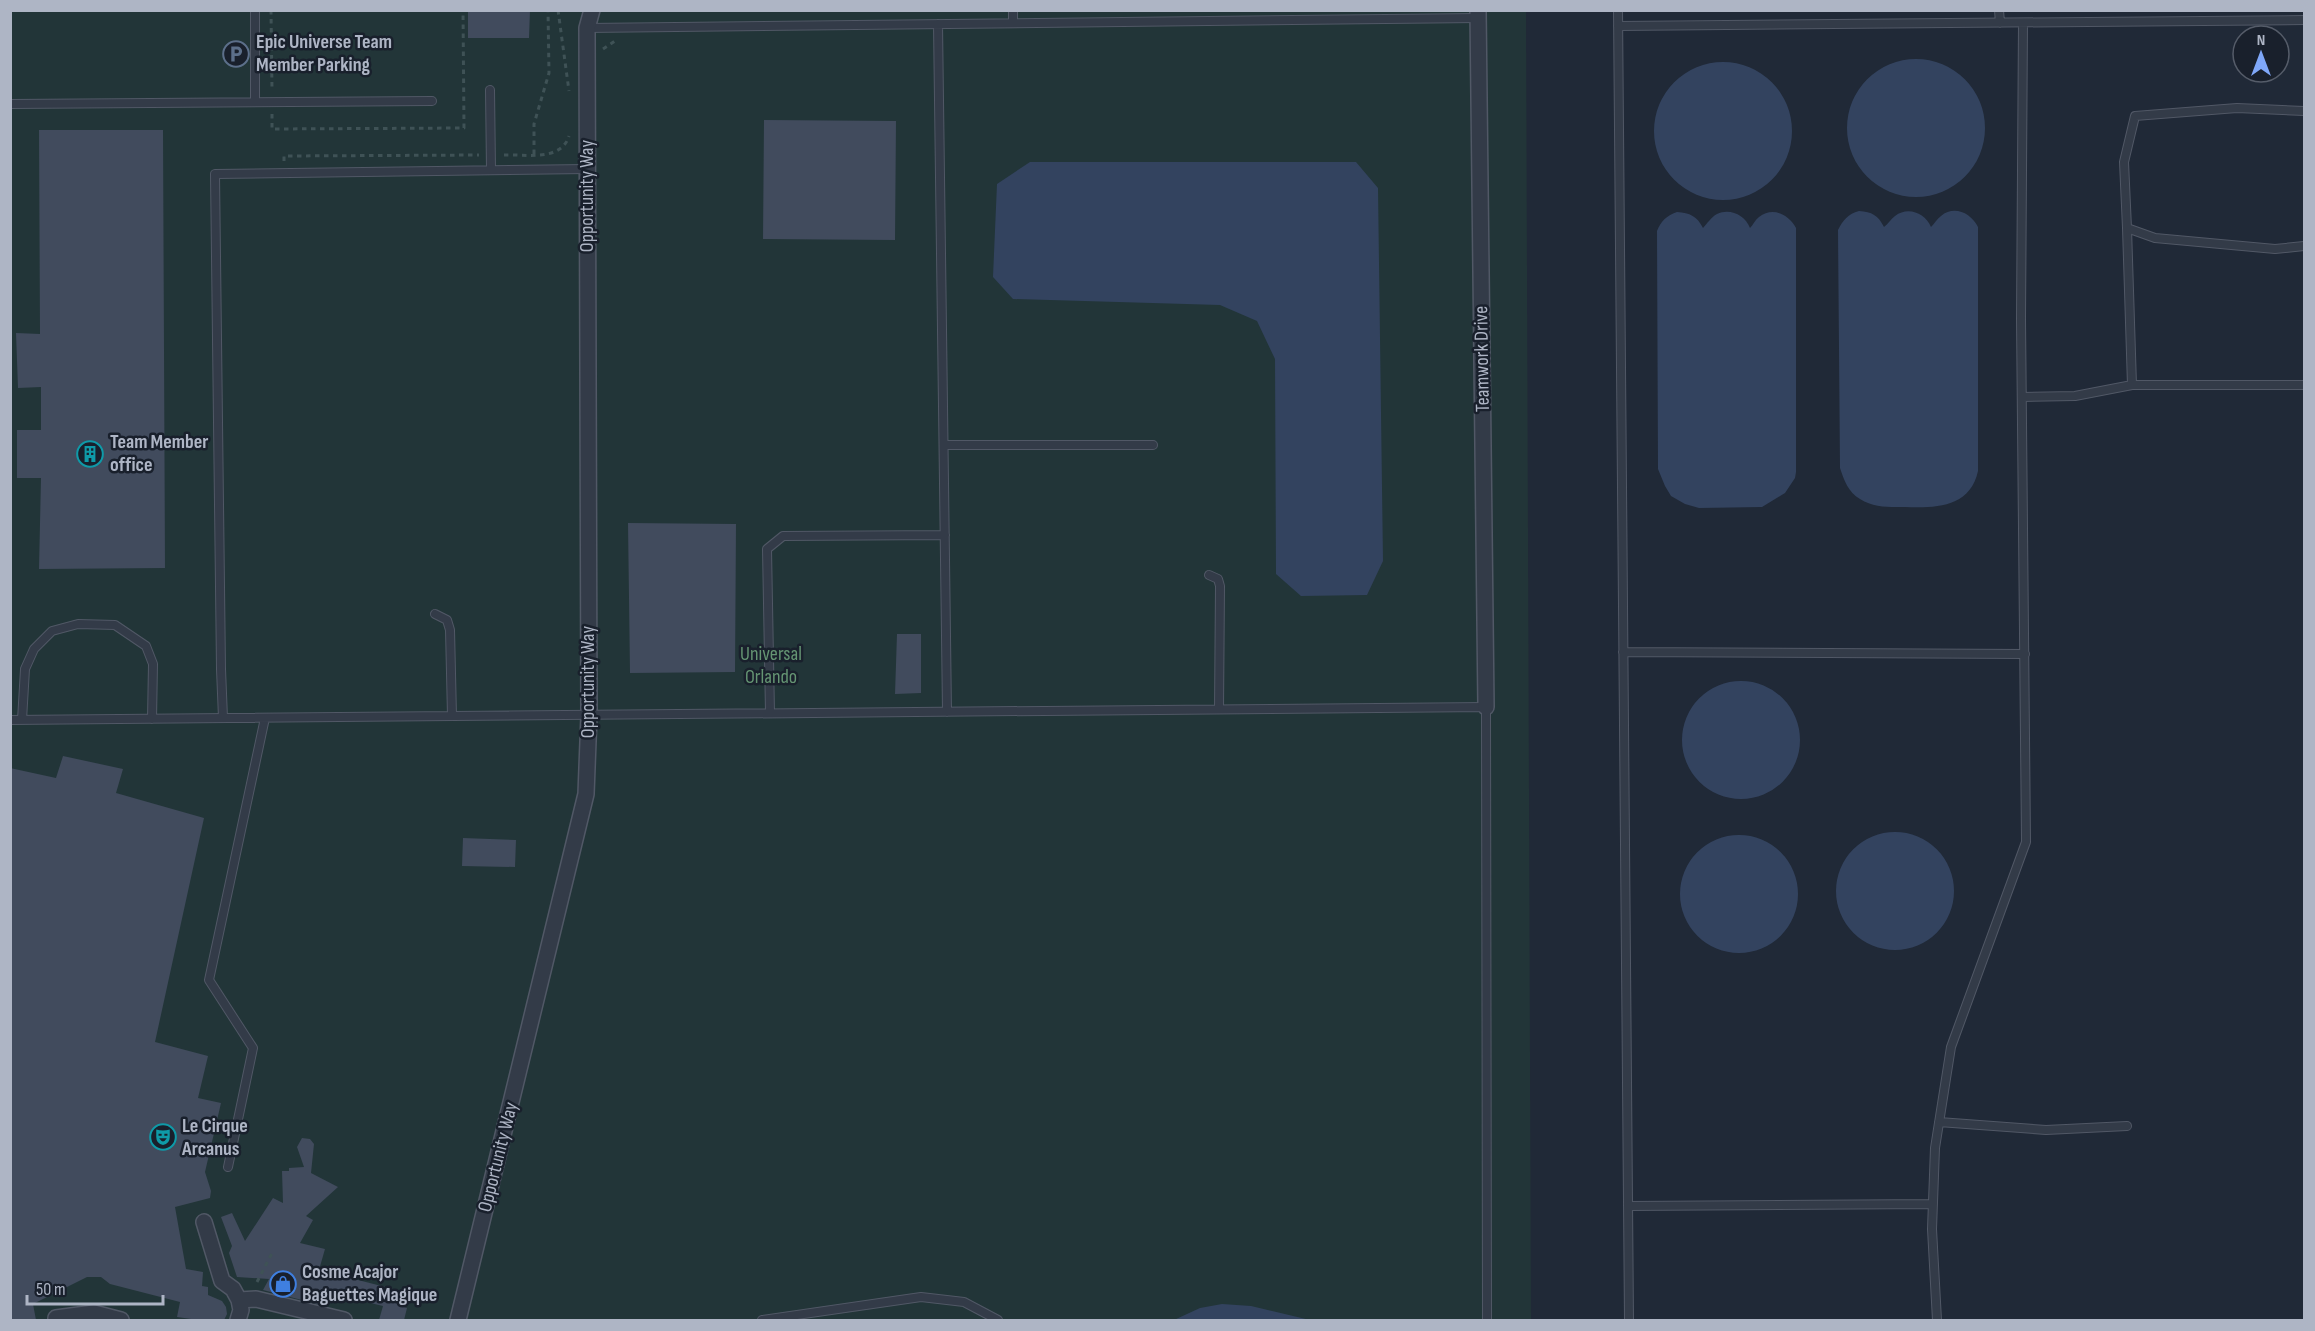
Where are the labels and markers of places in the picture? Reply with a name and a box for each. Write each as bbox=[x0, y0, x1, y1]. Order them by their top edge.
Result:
place label: Epic Universe Team Member Parking bbox=[256, 30, 392, 77]
parking icon: Epic Universe Team Member Parking bbox=[221, 39, 251, 69]
place label: Team Member office bbox=[110, 430, 208, 477]
building icon: Team Member office bbox=[75, 439, 105, 469]
place label: Le Cirque Arcanus bbox=[181, 1114, 248, 1161]
theatre icon: Le Cirque Arcanus bbox=[148, 1122, 178, 1152]
place label: Cosme Acajor Baguettes Magique bbox=[302, 1260, 437, 1307]
shop icon: Cosme Acajor Baguettes Magique bbox=[268, 1269, 298, 1299]

